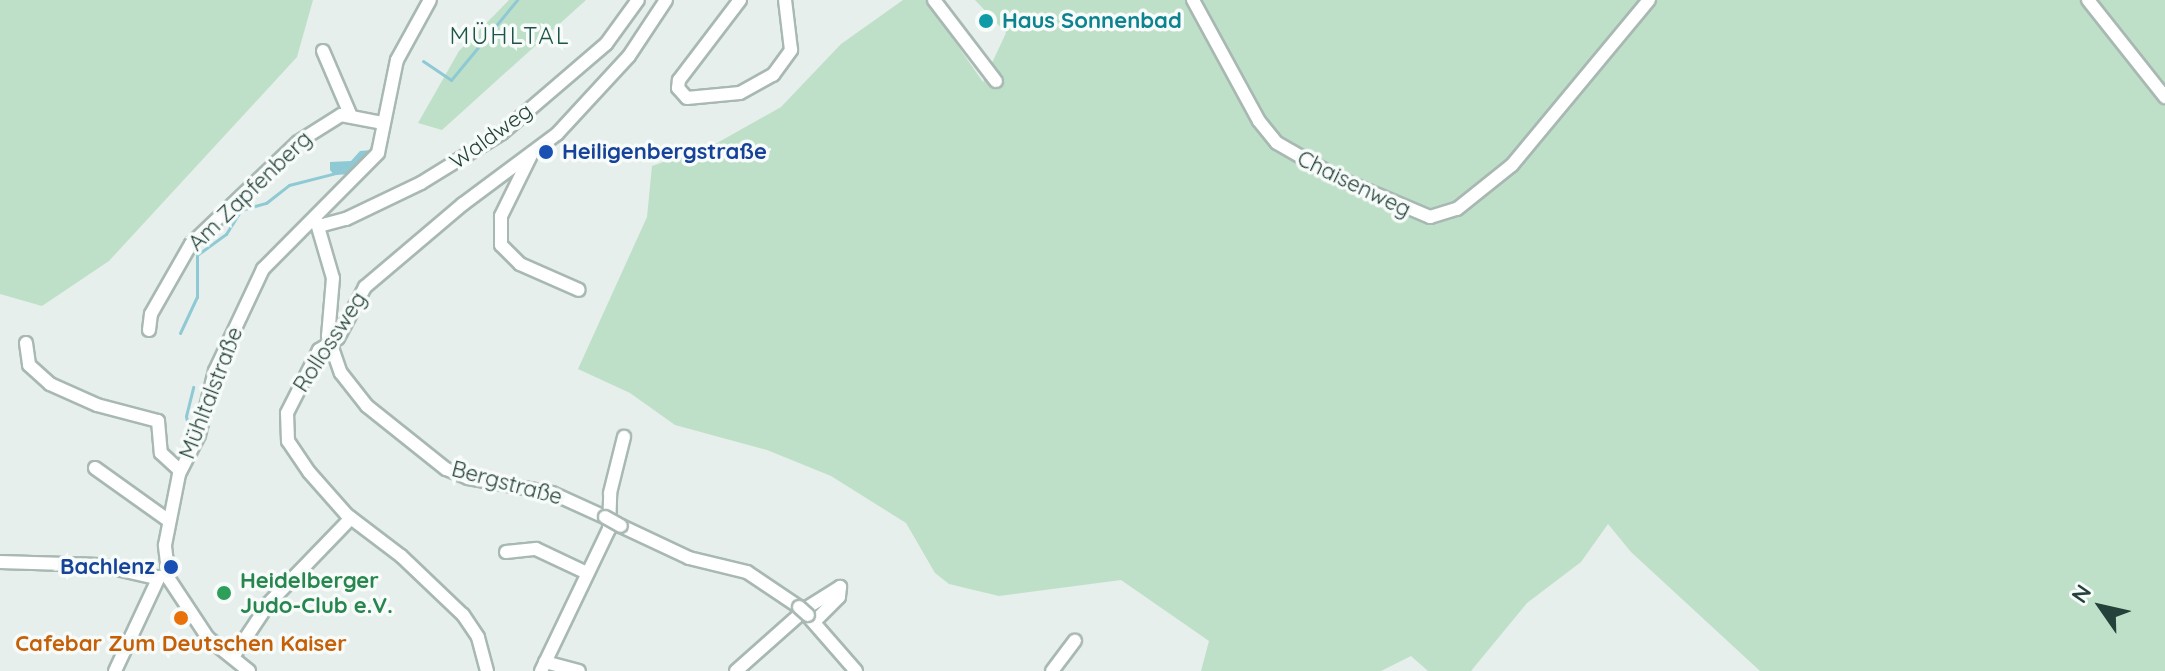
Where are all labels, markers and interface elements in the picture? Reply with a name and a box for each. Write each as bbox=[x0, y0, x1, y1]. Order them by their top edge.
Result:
place label: Haus Sonnenbad bbox=[1002, 8, 1182, 34]
marker: Haus Sonnenbad bbox=[977, 12, 995, 30]
district label: MÜHLTAL bbox=[449, 22, 571, 50]
street label: Waldweg bbox=[445, 97, 537, 175]
street label: Am Zapfenberg bbox=[183, 126, 317, 256]
place label: Heiligenbergstraße bbox=[562, 139, 767, 165]
marker: Heiligenbergstraße bbox=[537, 143, 555, 161]
street label: Chaisenweg bbox=[1293, 145, 1415, 223]
street label: Rollossweg bbox=[288, 287, 372, 397]
street label: Mühltalstraße bbox=[174, 323, 248, 463]
street label: Bergstraße bbox=[449, 456, 565, 510]
place label: Bachlenz bbox=[60, 554, 155, 580]
marker: Bachlenz bbox=[162, 558, 180, 576]
place label: Heidelberger Judo-Club e.V. bbox=[240, 567, 393, 618]
north arrow bbox=[2061, 567, 2141, 647]
text: N bbox=[2065, 579, 2097, 608]
marker: Heidelberger Judo-Club e.V. bbox=[215, 584, 233, 602]
marker: Cafebar Zum Deutschen Kaiser bbox=[172, 609, 190, 627]
place label: Cafebar Zum Deutschen Kaiser bbox=[15, 631, 347, 657]

